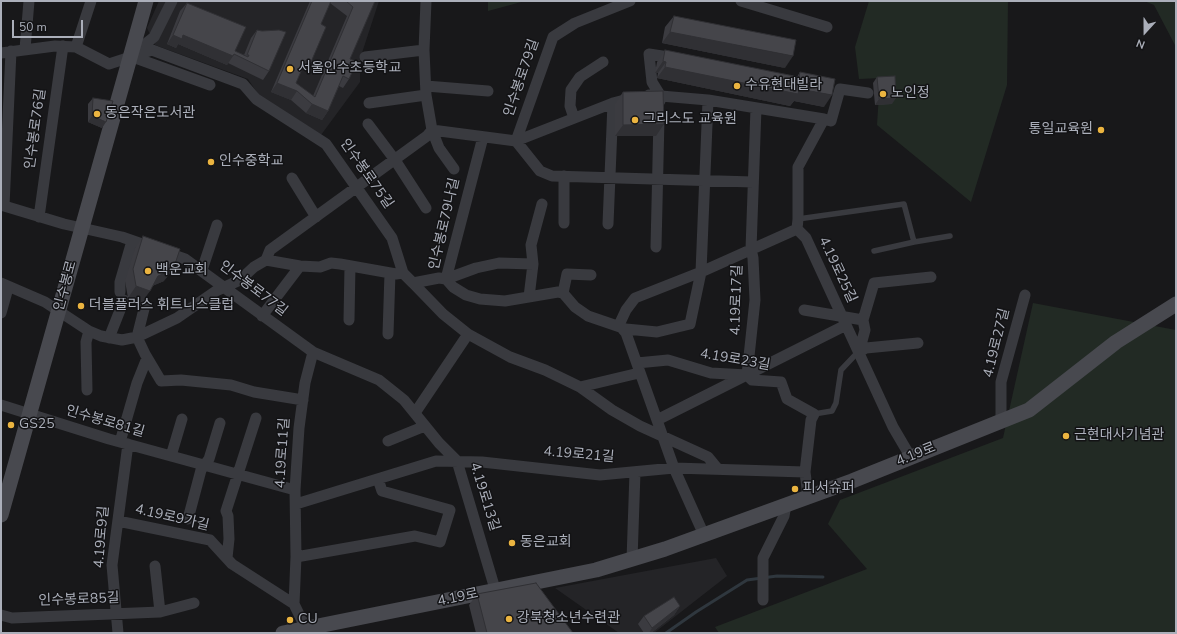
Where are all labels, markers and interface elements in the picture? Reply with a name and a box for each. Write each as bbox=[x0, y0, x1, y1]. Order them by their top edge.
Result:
scale bar bbox=[14, 12, 85, 38]
north arrow bbox=[1125, 12, 1165, 52]
text: 50 m bbox=[19, 19, 47, 35]
text: N bbox=[1134, 35, 1147, 52]
street label: 인수봉로79길 bbox=[501, 37, 543, 119]
place label: 서울인수초등학교 bbox=[298, 61, 401, 77]
marker: 서울인수초등학교 bbox=[285, 64, 295, 74]
place label: 수유현대빌라 bbox=[745, 78, 822, 94]
marker: 수유현대빌라 bbox=[732, 81, 742, 91]
place label: 노인정 bbox=[891, 86, 930, 102]
street label: 인수봉로76길 bbox=[22, 88, 50, 170]
marker: 노인정 bbox=[878, 89, 888, 99]
place label: 동은작은도서관 bbox=[105, 106, 195, 122]
marker: 동은작은도서관 bbox=[92, 109, 102, 119]
place label: 그리스도 교육원 bbox=[643, 112, 737, 128]
marker: 그리스도 교육원 bbox=[630, 115, 640, 125]
place label: 통일교육원 bbox=[1029, 122, 1093, 138]
marker: 통일교육원 bbox=[1096, 125, 1106, 135]
street label: 인수봉로75길 bbox=[336, 136, 396, 212]
place label: 인수중학교 bbox=[219, 154, 283, 170]
marker: 인수중학교 bbox=[206, 157, 216, 167]
street label: 인수봉로79나길 bbox=[426, 176, 464, 272]
street label: 4.19로25길 bbox=[814, 234, 860, 306]
street label: 인수봉로77길 bbox=[216, 258, 290, 320]
street label: 인수봉로 bbox=[51, 259, 81, 313]
place label: 백운교회 bbox=[156, 263, 208, 279]
street label: 4.19로17길 bbox=[727, 264, 747, 336]
marker: 백운교회 bbox=[143, 266, 153, 276]
place label: 더블플러스 휘트니스클럽 bbox=[89, 298, 234, 314]
marker: 더블플러스 휘트니스클럽 bbox=[76, 301, 86, 311]
street label: 4.19로27길 bbox=[980, 307, 1014, 379]
street label: 4.19로23길 bbox=[699, 346, 771, 374]
street label: 인수봉로81길 bbox=[64, 403, 146, 441]
place label: GS25 bbox=[19, 417, 55, 433]
street label: 4.19로11길 bbox=[272, 417, 294, 489]
marker: GS25 bbox=[6, 420, 16, 430]
place label: 근현대사기념관 bbox=[1074, 428, 1164, 444]
marker: 근현대사기념관 bbox=[1061, 431, 1071, 441]
street label: 4.19로 bbox=[894, 439, 938, 471]
street label: 4.19로21길 bbox=[543, 444, 615, 466]
street label: 4.19로13길 bbox=[466, 461, 502, 533]
place label: 피서슈퍼 bbox=[803, 481, 855, 497]
marker: 피서슈퍼 bbox=[790, 484, 800, 494]
street label: 4.19로9가길 bbox=[133, 501, 211, 535]
street label: 4.19로9길 bbox=[91, 505, 113, 569]
place label: 동은교회 bbox=[520, 535, 572, 551]
marker: 동은교회 bbox=[507, 538, 517, 548]
street label: 4.19로 bbox=[436, 585, 480, 611]
street label: 인수봉로85길 bbox=[38, 590, 120, 610]
place label: 강북청소년수련관 bbox=[517, 611, 620, 627]
place label: CU bbox=[298, 612, 318, 628]
marker: 강북청소년수련관 bbox=[504, 614, 514, 624]
marker: CU bbox=[285, 615, 295, 625]

